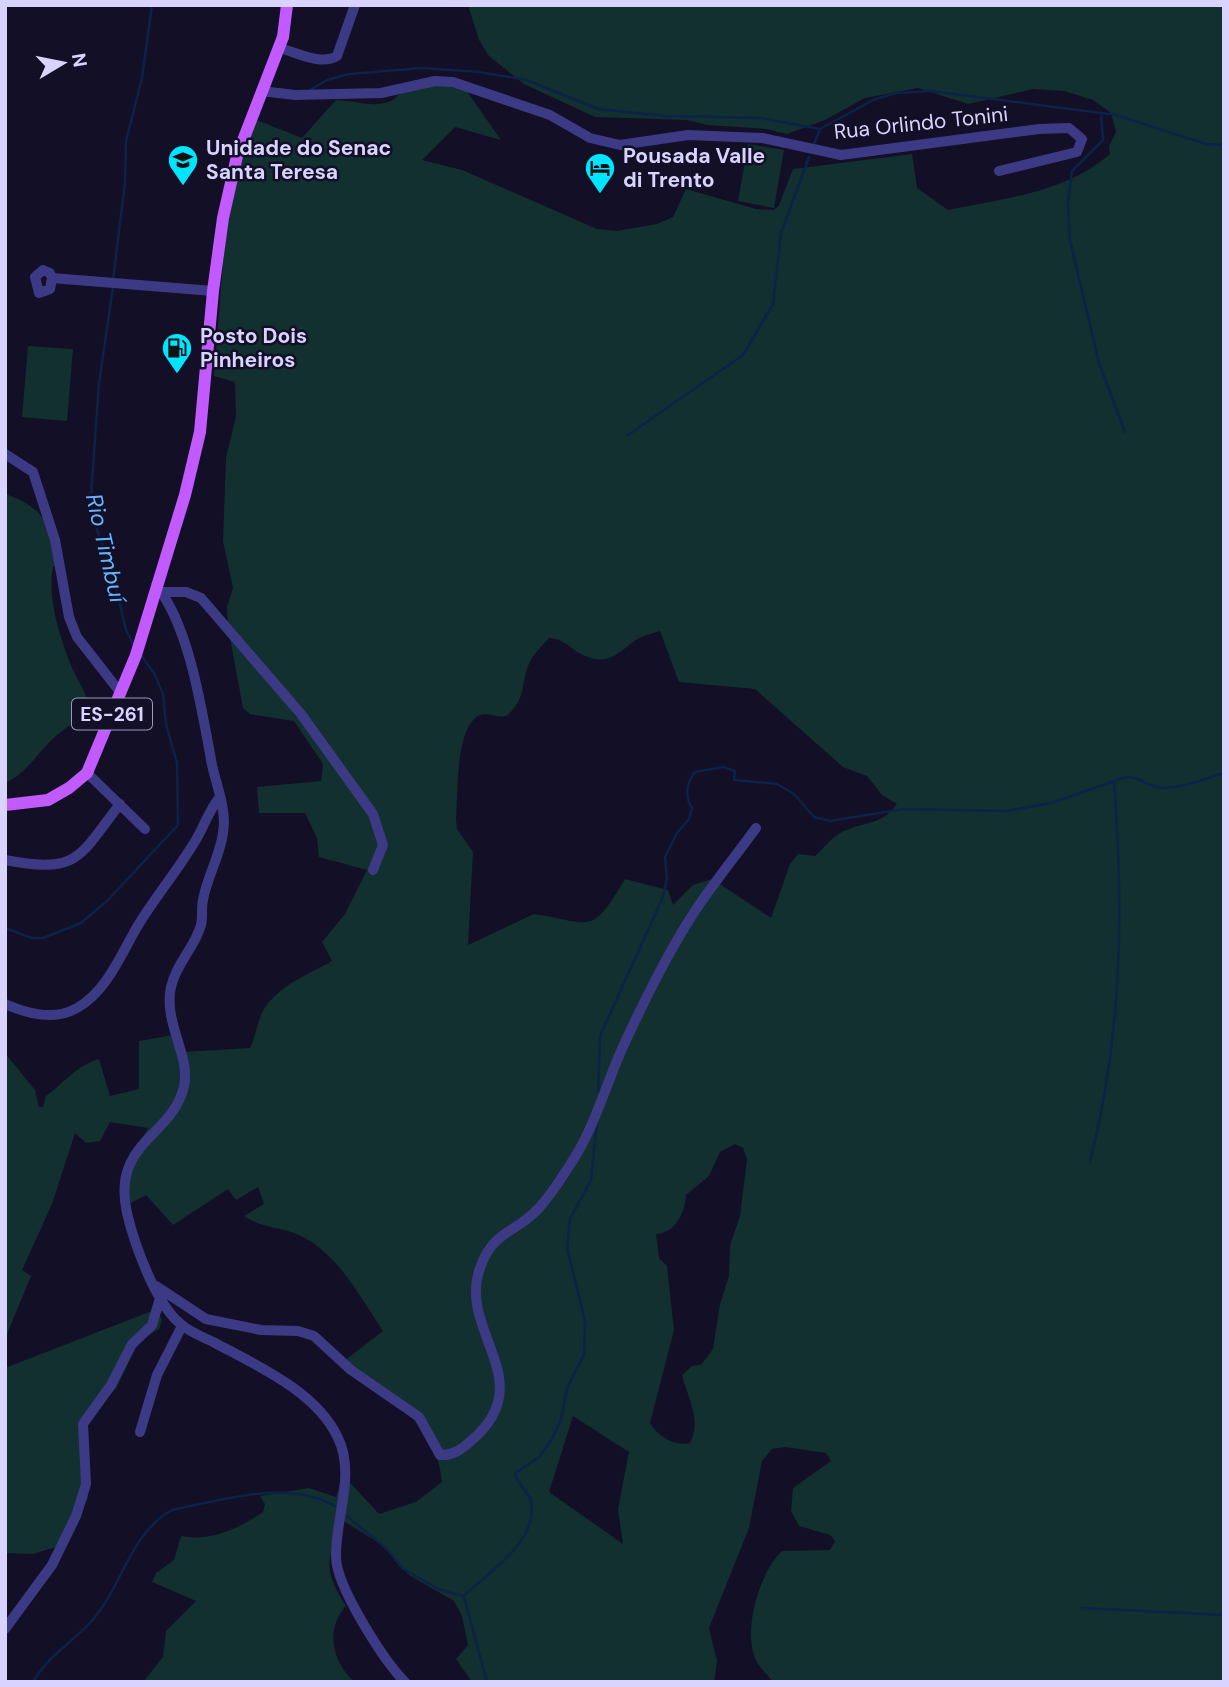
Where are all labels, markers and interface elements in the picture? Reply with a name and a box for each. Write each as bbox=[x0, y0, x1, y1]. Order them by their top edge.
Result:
north arrow bbox=[28, 28, 98, 98]
text: N bbox=[66, 51, 93, 69]
street label: Rua Orlindo Tonini bbox=[832, 100, 1010, 146]
place label: Unidade do Senac Santa Teresa bbox=[206, 134, 391, 186]
place label: Pousada Valle di Trento bbox=[623, 142, 765, 194]
school or university icon: Unidade do Senac Santa Teresa bbox=[166, 143, 200, 187]
hotel icon: Pousada Valle di Trento bbox=[583, 151, 617, 195]
place label: Posto Dois Pinheiros bbox=[200, 322, 307, 374]
fuel station icon: Posto Dois Pinheiros bbox=[160, 331, 194, 375]
water label: Rio Timbuí bbox=[79, 491, 133, 607]
road number: ES-261 bbox=[72, 698, 152, 730]

